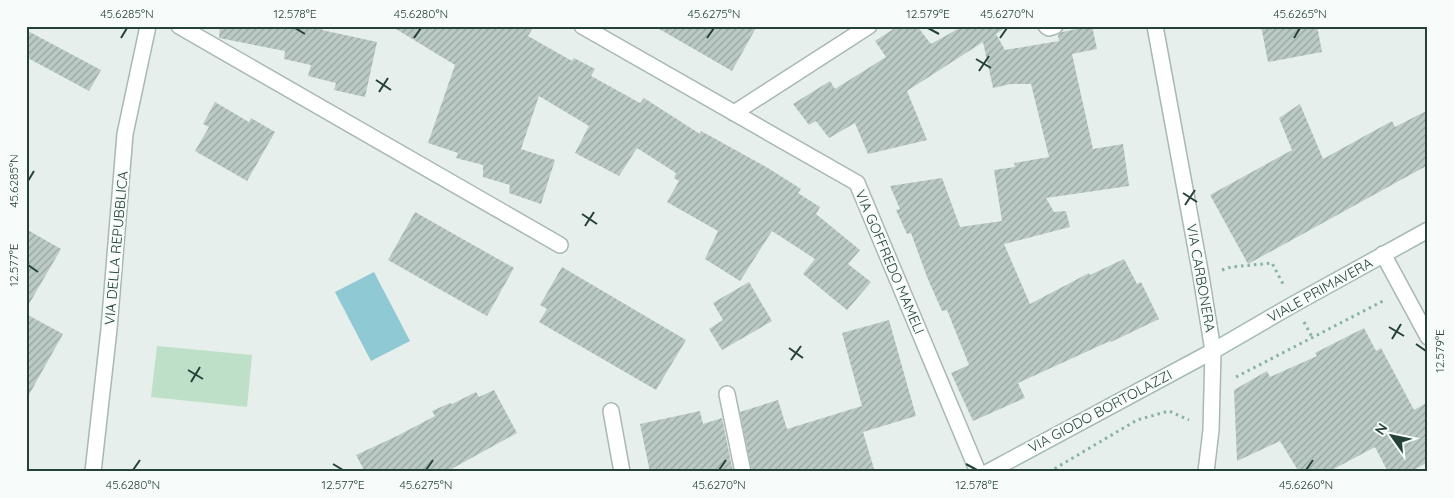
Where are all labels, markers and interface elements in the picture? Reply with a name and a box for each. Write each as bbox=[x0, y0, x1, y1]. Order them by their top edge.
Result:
text: 45.6285°N bbox=[100, 6, 154, 21]
text: 12.578°E bbox=[273, 6, 317, 21]
text: 45.6280°N bbox=[394, 6, 448, 21]
text: 45.6275°N bbox=[687, 6, 741, 21]
text: 12.579°E bbox=[906, 6, 950, 21]
text: 45.6270°N bbox=[980, 6, 1034, 21]
text: 45.6265°N bbox=[1273, 6, 1327, 21]
text: 45.6285°N bbox=[6, 154, 21, 208]
street label: VIA DELLA REPUBBLICA bbox=[100, 170, 132, 326]
street label: VIA GOFFREDO MAMELI bbox=[851, 187, 929, 337]
street label: VIA CARBONERA bbox=[1183, 222, 1219, 334]
text: 12.577°E bbox=[6, 243, 21, 286]
street label: VIALE PRIMAVERA bbox=[1264, 254, 1376, 326]
text: 12.579°E bbox=[1432, 329, 1447, 373]
street label: VIA GIODO BORTOLAZZI bbox=[1025, 365, 1175, 457]
north arrow bbox=[1366, 410, 1416, 460]
text: N bbox=[1371, 420, 1391, 438]
text: 45.6280°N bbox=[106, 477, 160, 492]
text: 12.577°E bbox=[322, 477, 365, 492]
text: 45.6275°N bbox=[399, 477, 453, 492]
text: 45.6270°N bbox=[692, 477, 746, 492]
text: 12.578°E bbox=[955, 477, 999, 492]
text: 45.6260°N bbox=[1279, 477, 1333, 492]

